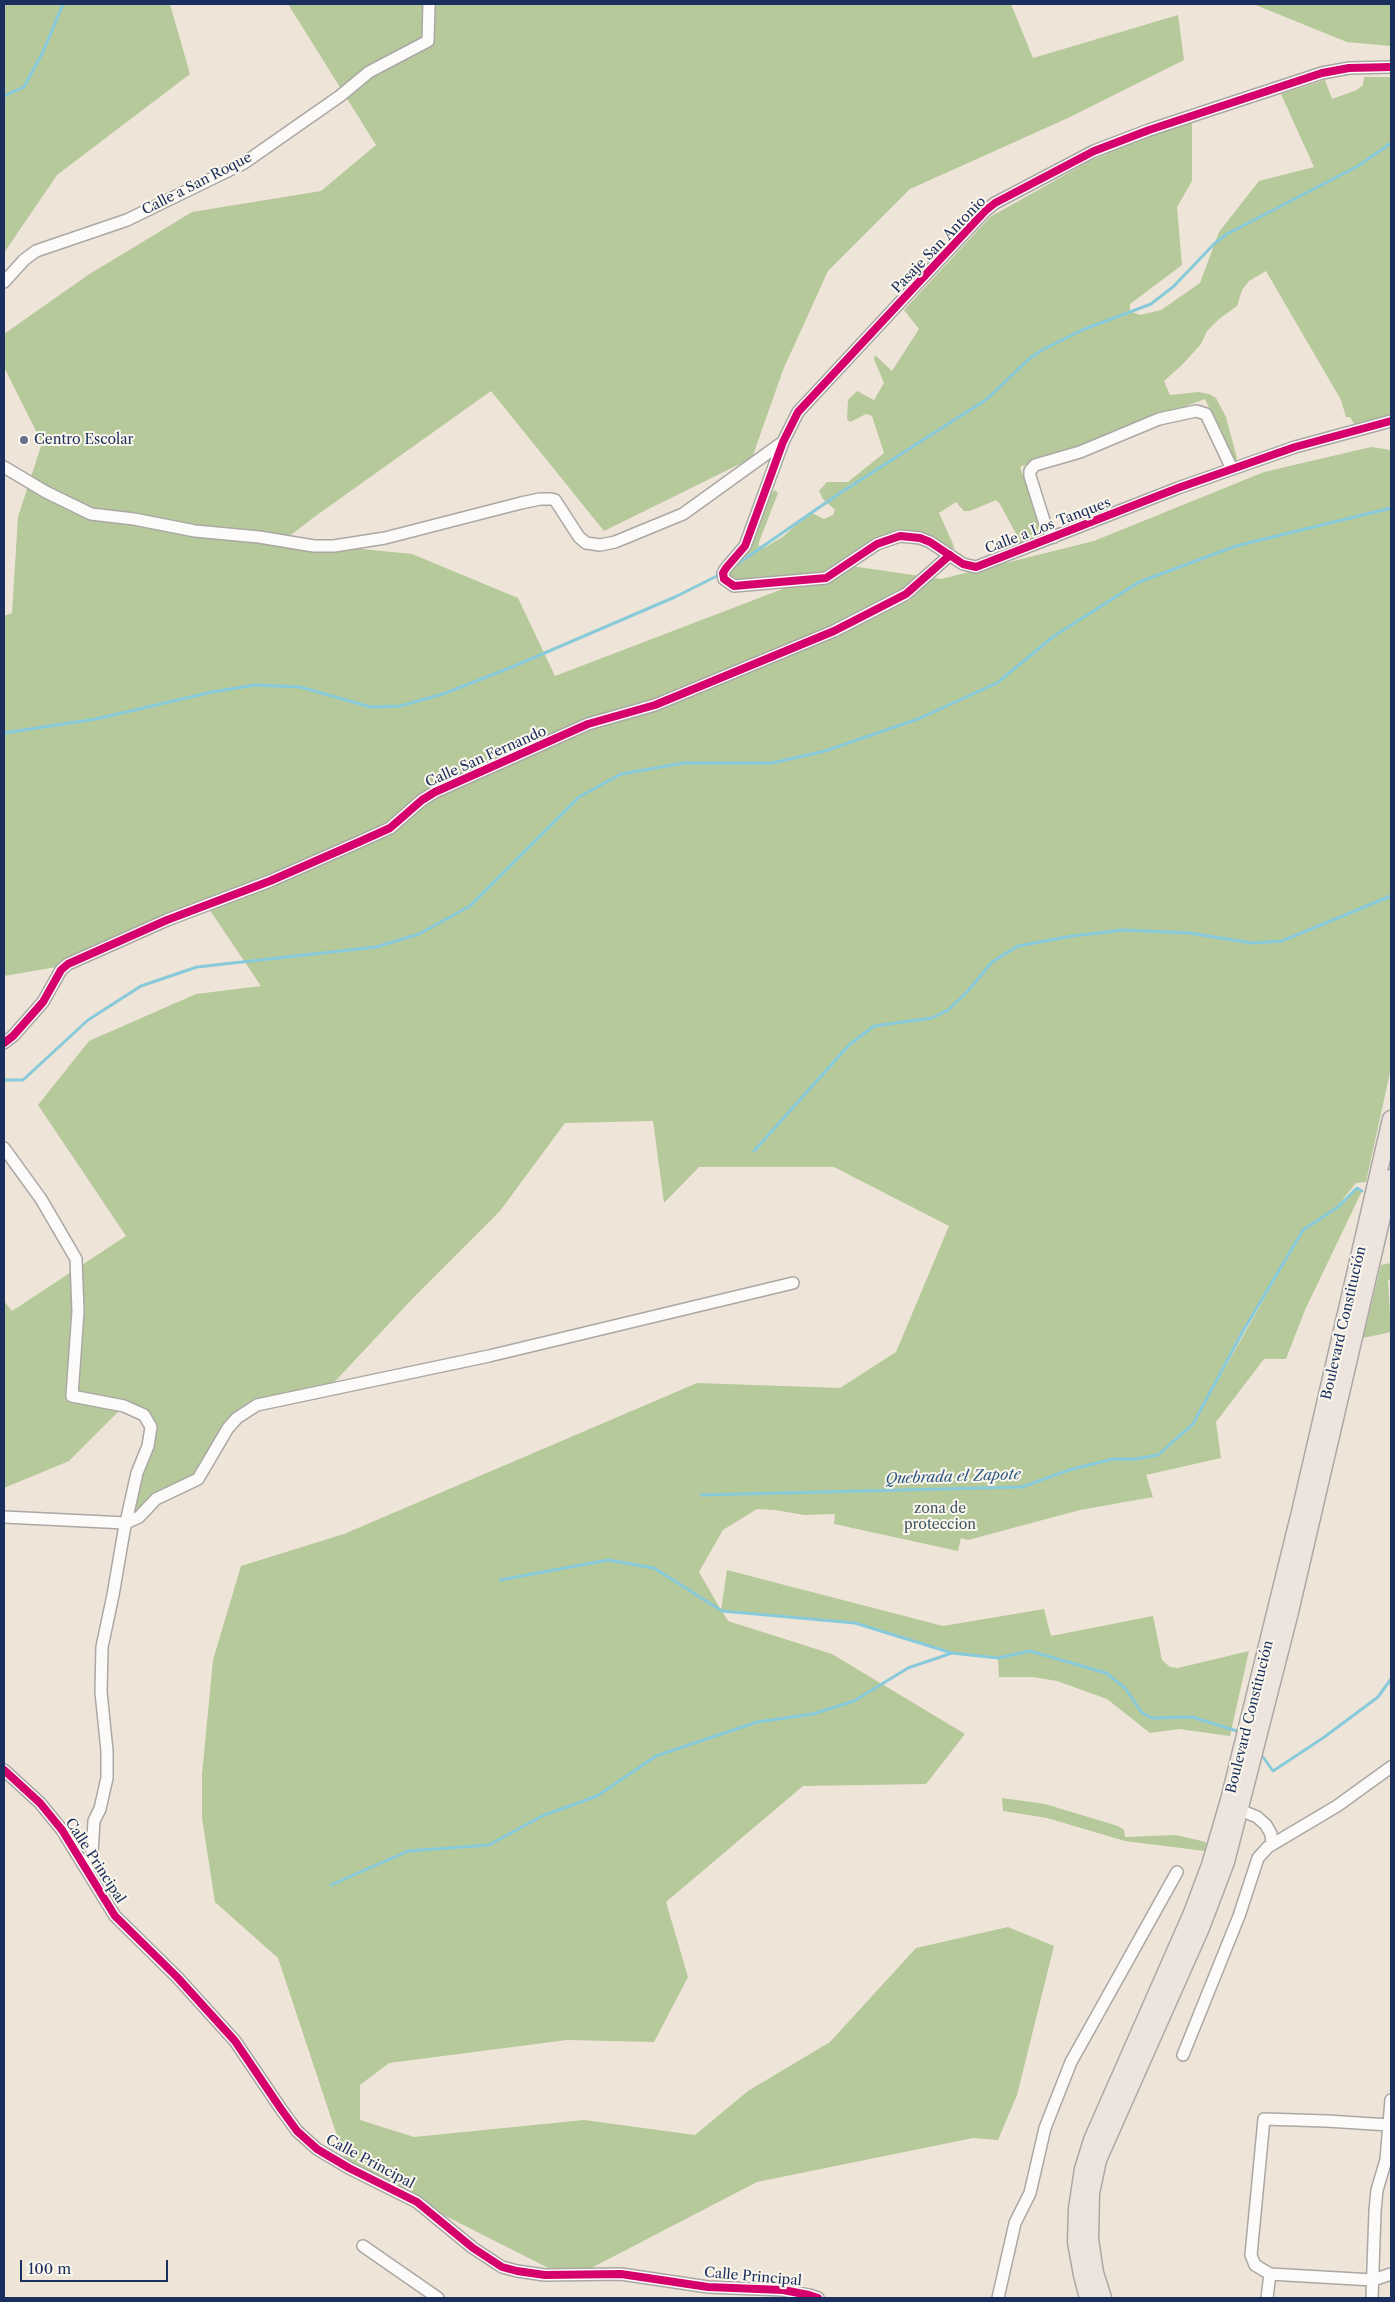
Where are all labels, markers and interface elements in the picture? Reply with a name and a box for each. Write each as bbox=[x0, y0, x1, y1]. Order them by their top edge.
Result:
street label: Calle a San Roque bbox=[139, 149, 255, 219]
street label: Pasaje San Antonio bbox=[889, 193, 989, 297]
place label: Centro Escolar bbox=[34, 432, 133, 448]
marker: Centro Escolar bbox=[18, 434, 30, 446]
street label: Calle a Los Tanques bbox=[983, 494, 1113, 558]
street label: Calle San Fernando bbox=[423, 723, 549, 791]
street label: Boulevard Constitución bbox=[1318, 1245, 1370, 1401]
water label: Quebrada el Zapote bbox=[885, 1466, 1021, 1488]
park label: zona de proteccion bbox=[904, 1501, 976, 1534]
street label: Boulevard Constitución bbox=[1223, 1639, 1277, 1795]
street label: Calle Principal bbox=[61, 1815, 129, 1907]
street label: Calle Principal bbox=[323, 2132, 417, 2192]
scale bar bbox=[22, 2250, 170, 2282]
text: 100 m bbox=[28, 2259, 71, 2278]
street label: Calle Principal bbox=[703, 2264, 803, 2290]

